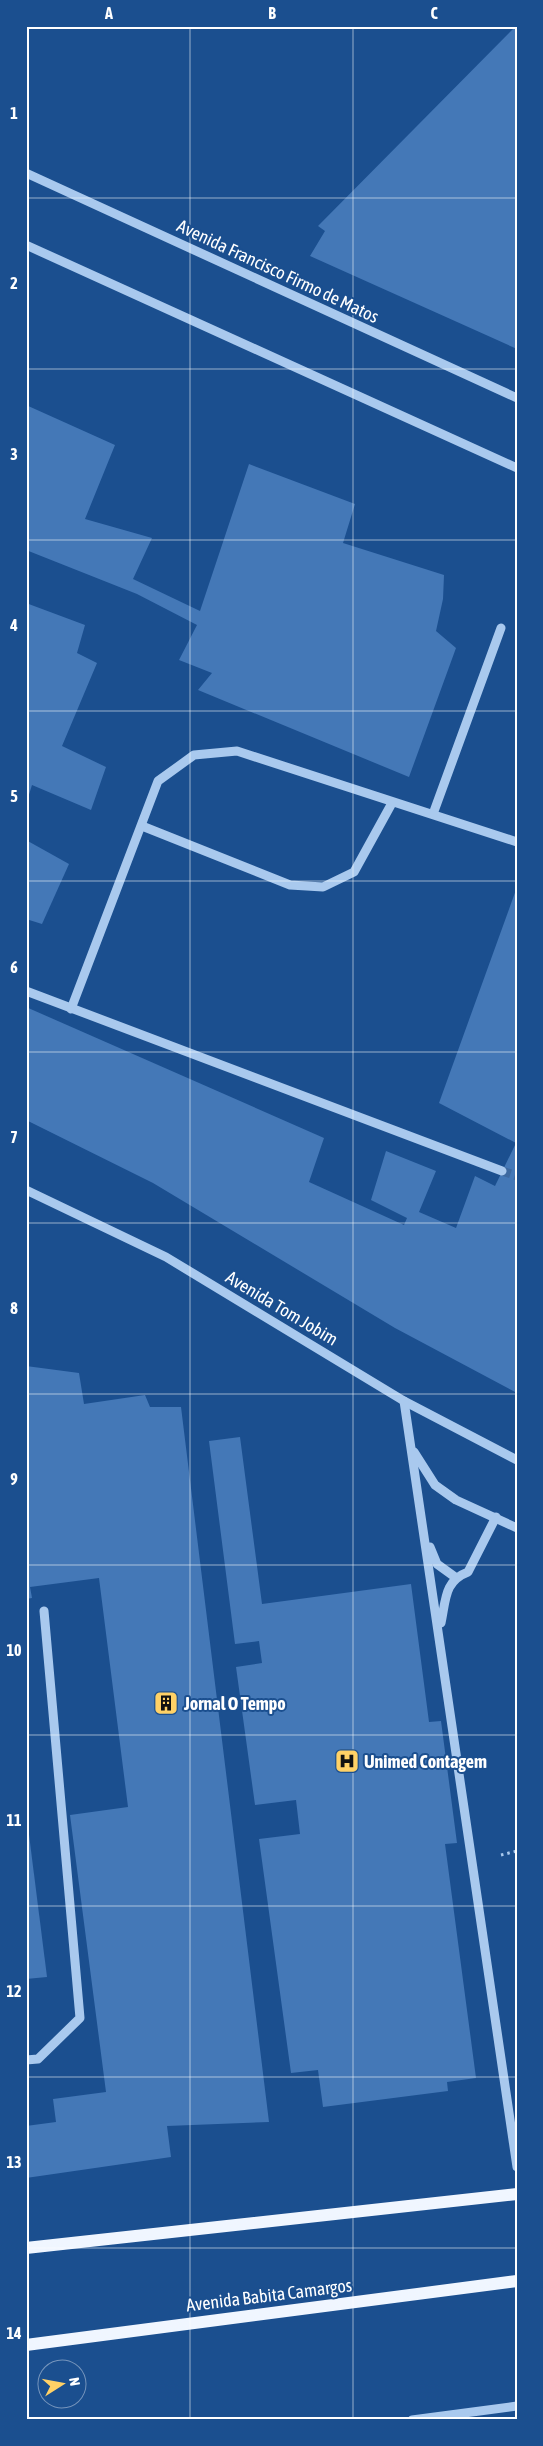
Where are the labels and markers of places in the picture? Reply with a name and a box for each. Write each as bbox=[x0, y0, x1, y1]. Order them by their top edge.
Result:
building icon: Jornal O Tempo bbox=[153, 1690, 179, 1716]
place label: Jornal O Tempo bbox=[183, 1693, 286, 1714]
hospital icon: Unimed Contagem bbox=[334, 1748, 360, 1774]
place label: Unimed Contagem bbox=[364, 1751, 487, 1772]

